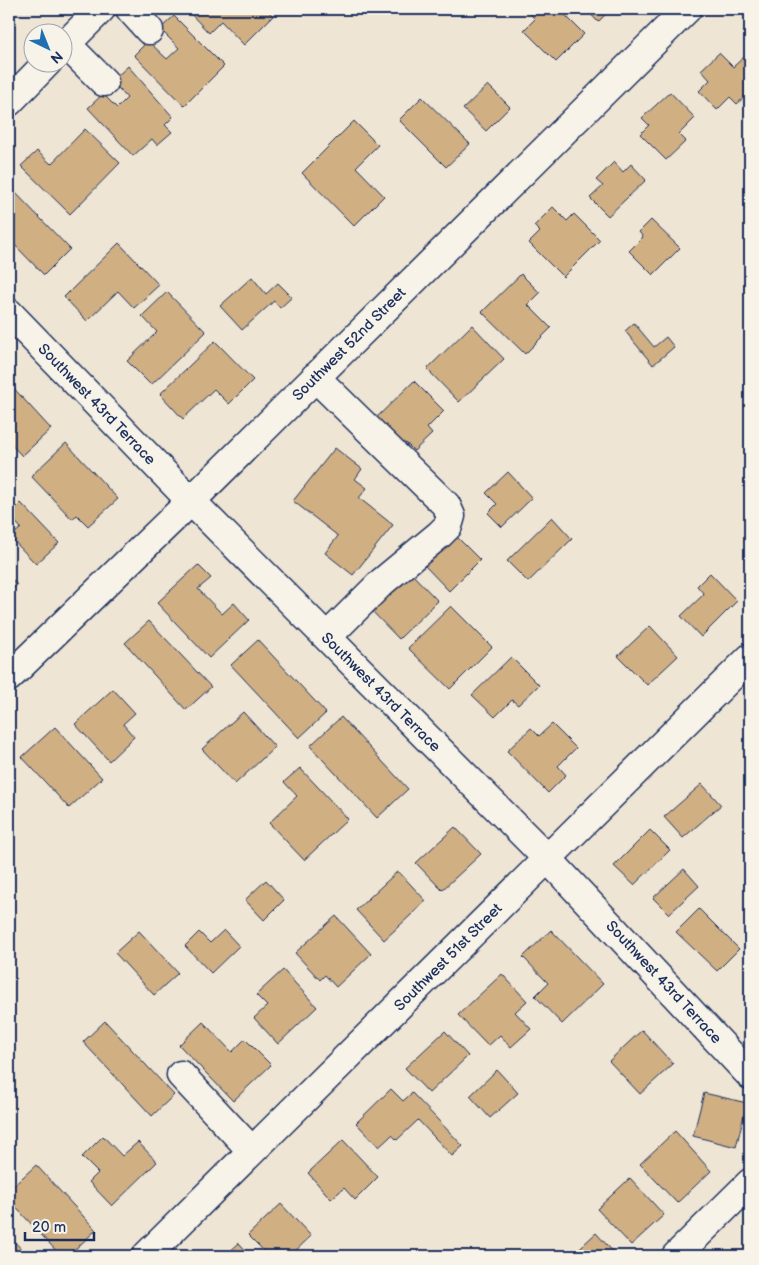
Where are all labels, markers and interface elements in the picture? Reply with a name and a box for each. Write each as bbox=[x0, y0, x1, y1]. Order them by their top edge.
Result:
north arrow bbox=[22, 22, 72, 72]
text: N bbox=[47, 47, 66, 67]
street label: Southwest 52nd Street bbox=[289, 283, 410, 405]
street label: Southwest 43rd Terrace bbox=[34, 340, 160, 469]
street label: Southwest 43rd Terrace bbox=[317, 629, 445, 756]
street label: Southwest 51st Street bbox=[390, 899, 507, 1015]
street label: Southwest 43rd Terrace bbox=[602, 917, 726, 1048]
scale bar bbox=[25, 1210, 94, 1242]
text: 20 m bbox=[32, 1218, 66, 1237]

